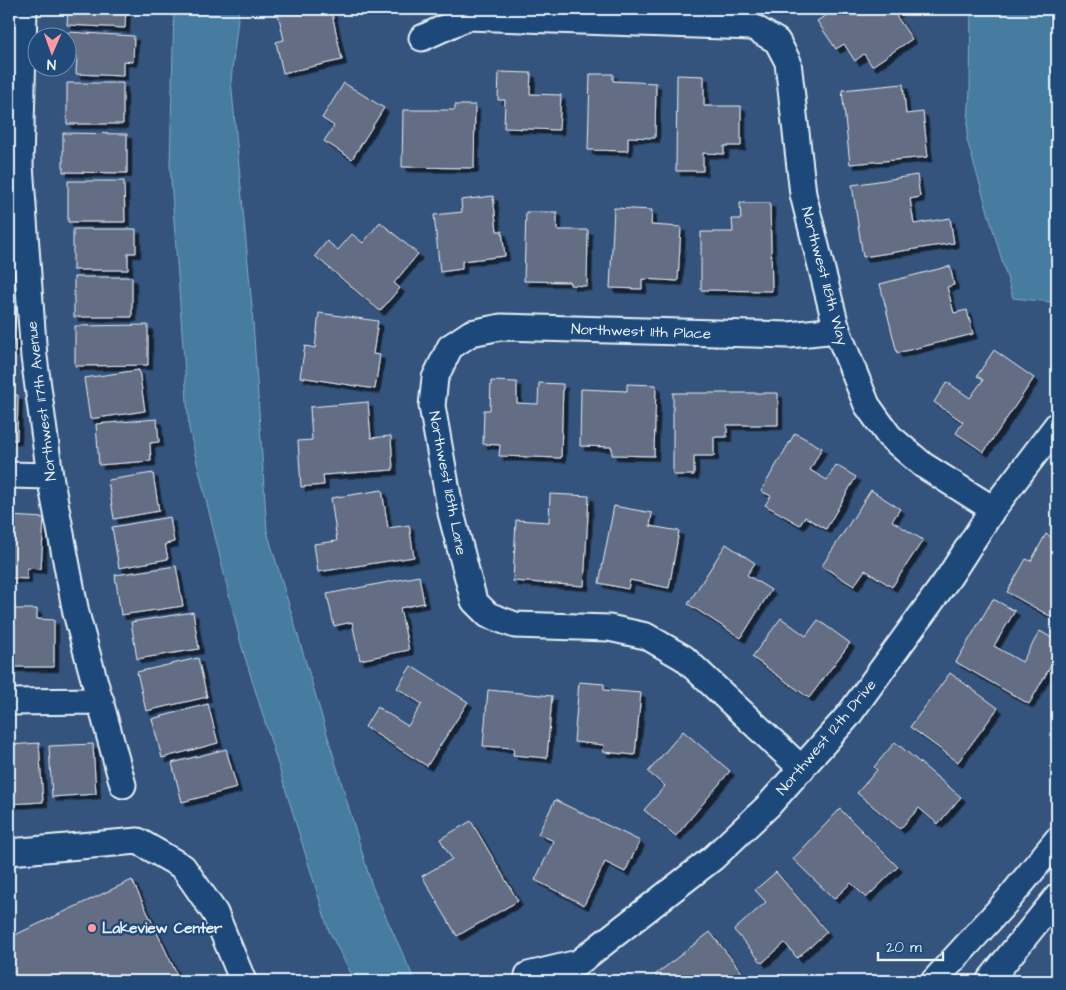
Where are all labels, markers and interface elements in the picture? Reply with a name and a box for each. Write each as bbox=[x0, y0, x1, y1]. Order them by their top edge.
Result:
north arrow bbox=[28, 28, 78, 78]
text: N bbox=[47, 54, 56, 74]
street label: Northwest 118th Way bbox=[795, 205, 853, 348]
street label: Northwest 11th Place bbox=[571, 319, 711, 344]
street label: Northwest 117th Avenue bbox=[21, 320, 62, 482]
street label: Northwest 118th Lane bbox=[423, 409, 472, 557]
street label: Northwest 12th Drive bbox=[772, 675, 881, 800]
place label: Lakeview Center bbox=[102, 918, 223, 939]
marker: Lakeview Center bbox=[86, 922, 98, 934]
scale bar bbox=[878, 930, 944, 962]
text: 20 m bbox=[886, 937, 922, 958]

